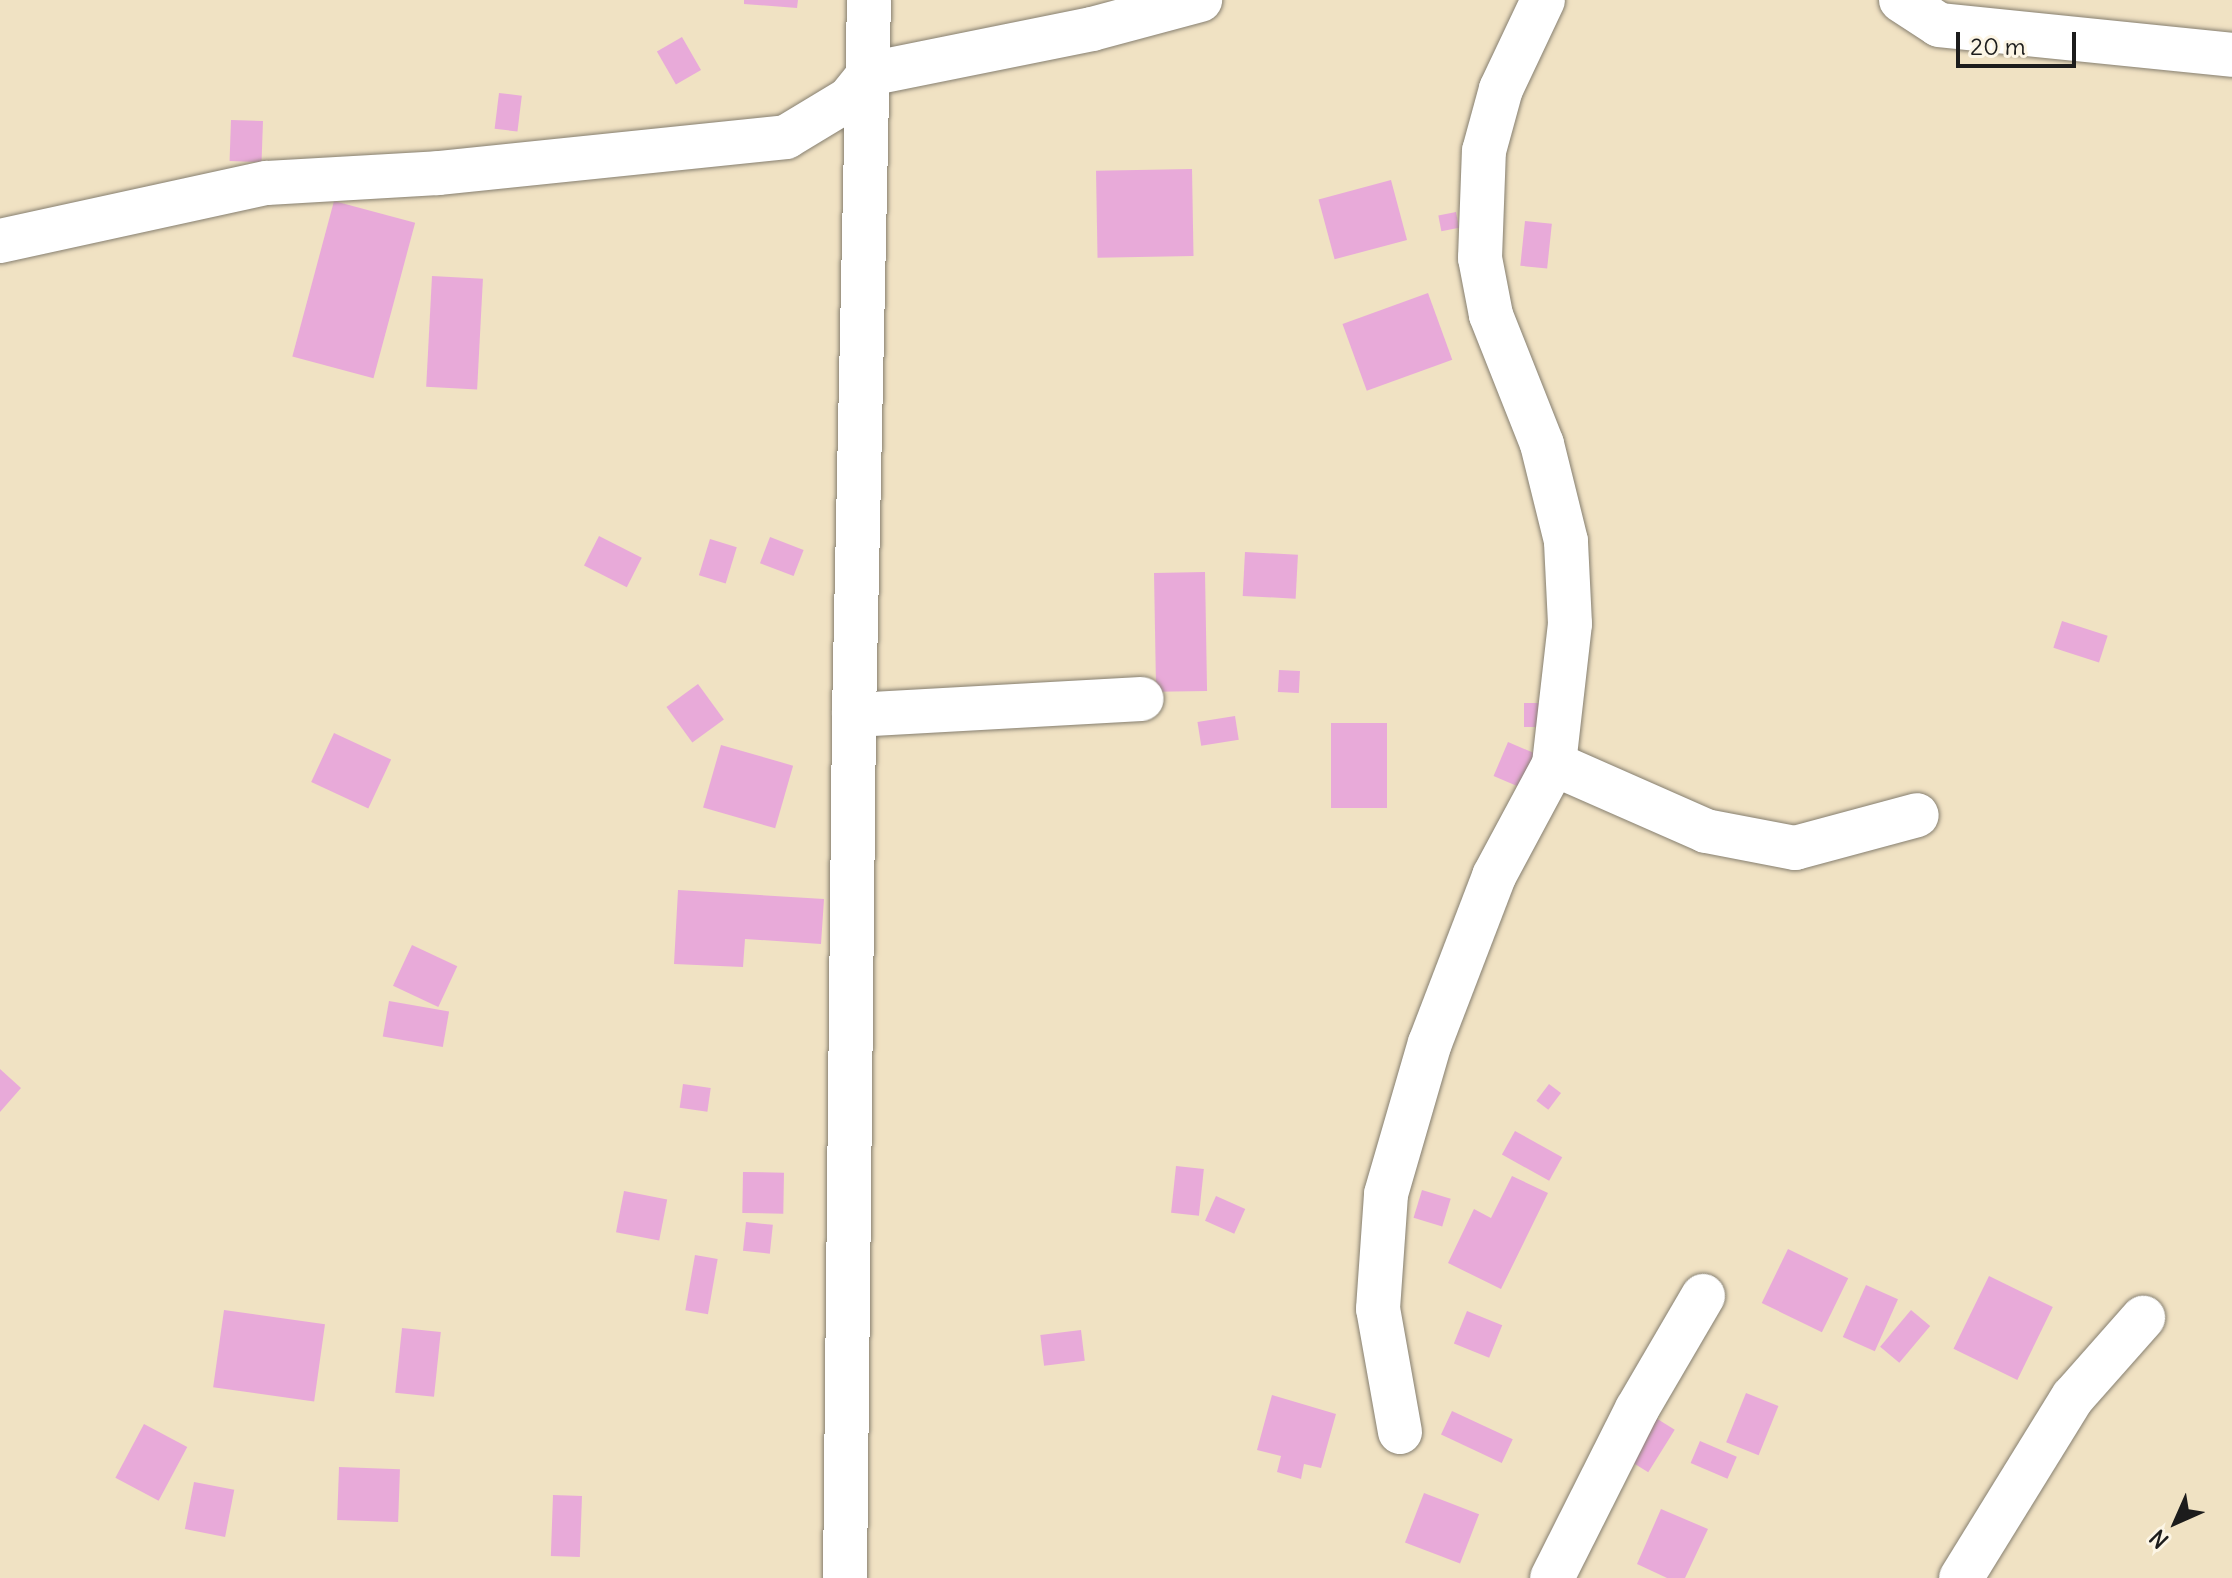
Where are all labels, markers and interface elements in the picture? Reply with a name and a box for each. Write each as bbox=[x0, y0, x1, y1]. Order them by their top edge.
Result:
scale bar bbox=[1960, 16, 2080, 66]
text: 20 m bbox=[1970, 31, 2026, 61]
north arrow bbox=[2136, 1482, 2216, 1562]
text: N bbox=[2144, 1524, 2174, 1554]

